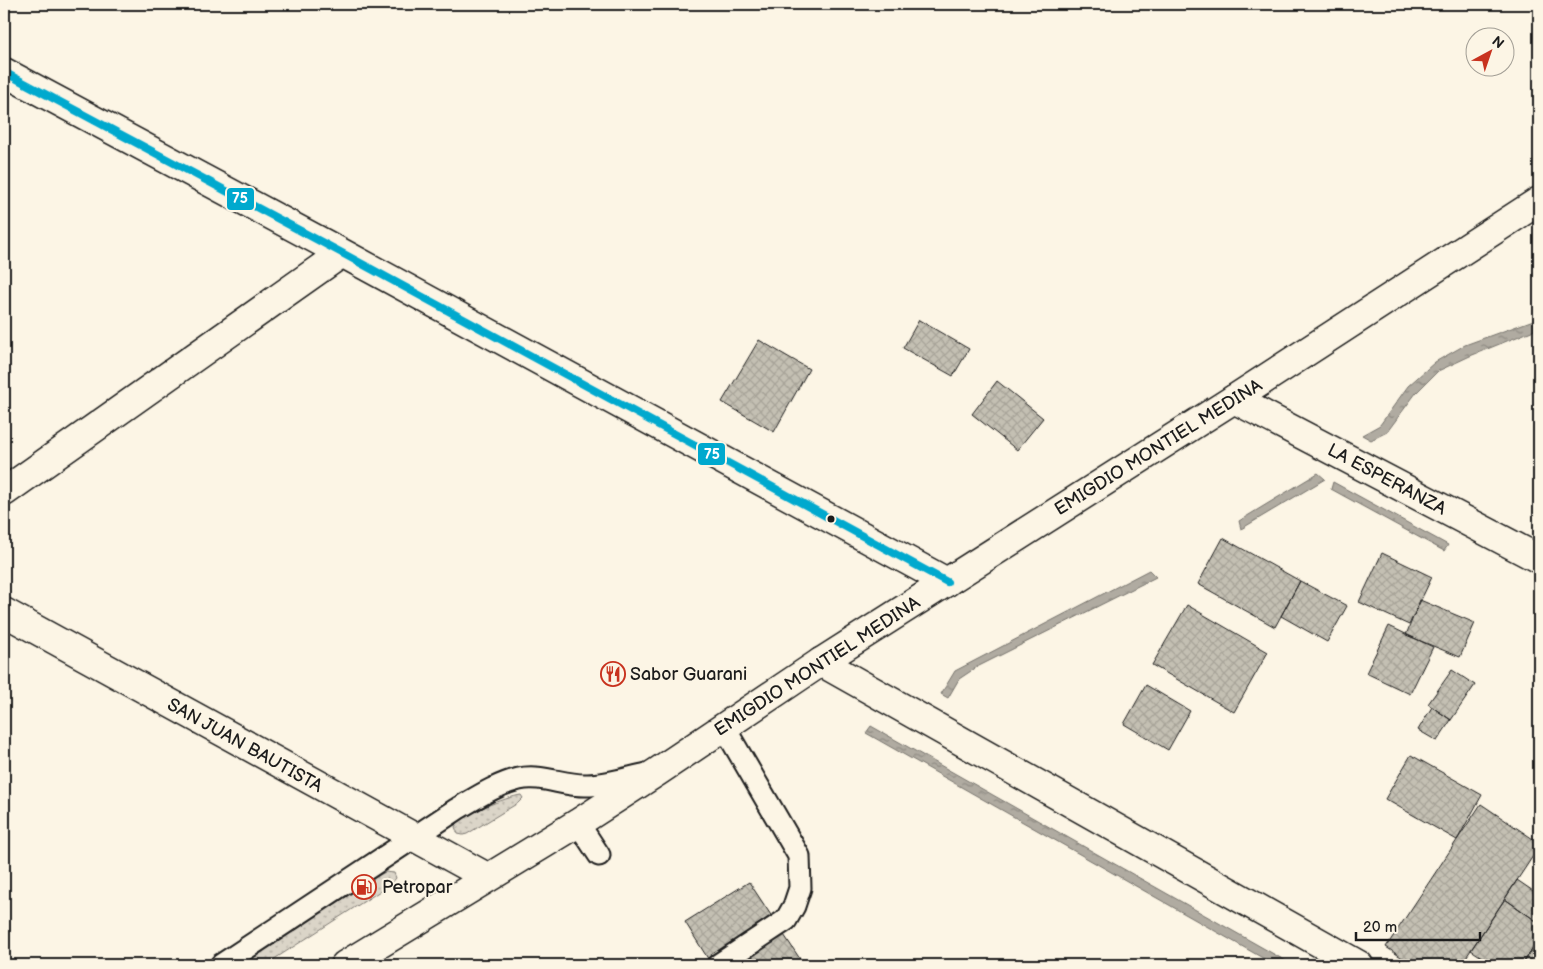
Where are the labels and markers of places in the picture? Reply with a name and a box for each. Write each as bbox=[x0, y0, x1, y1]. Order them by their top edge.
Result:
unlabelled marker bbox=[826, 514, 836, 524]
restaurant icon: Sabor Guarani bbox=[600, 661, 626, 687]
place label: Sabor Guarani bbox=[630, 664, 747, 685]
fuel station icon: Petropar bbox=[351, 874, 377, 900]
place label: Petropar bbox=[382, 877, 453, 898]

